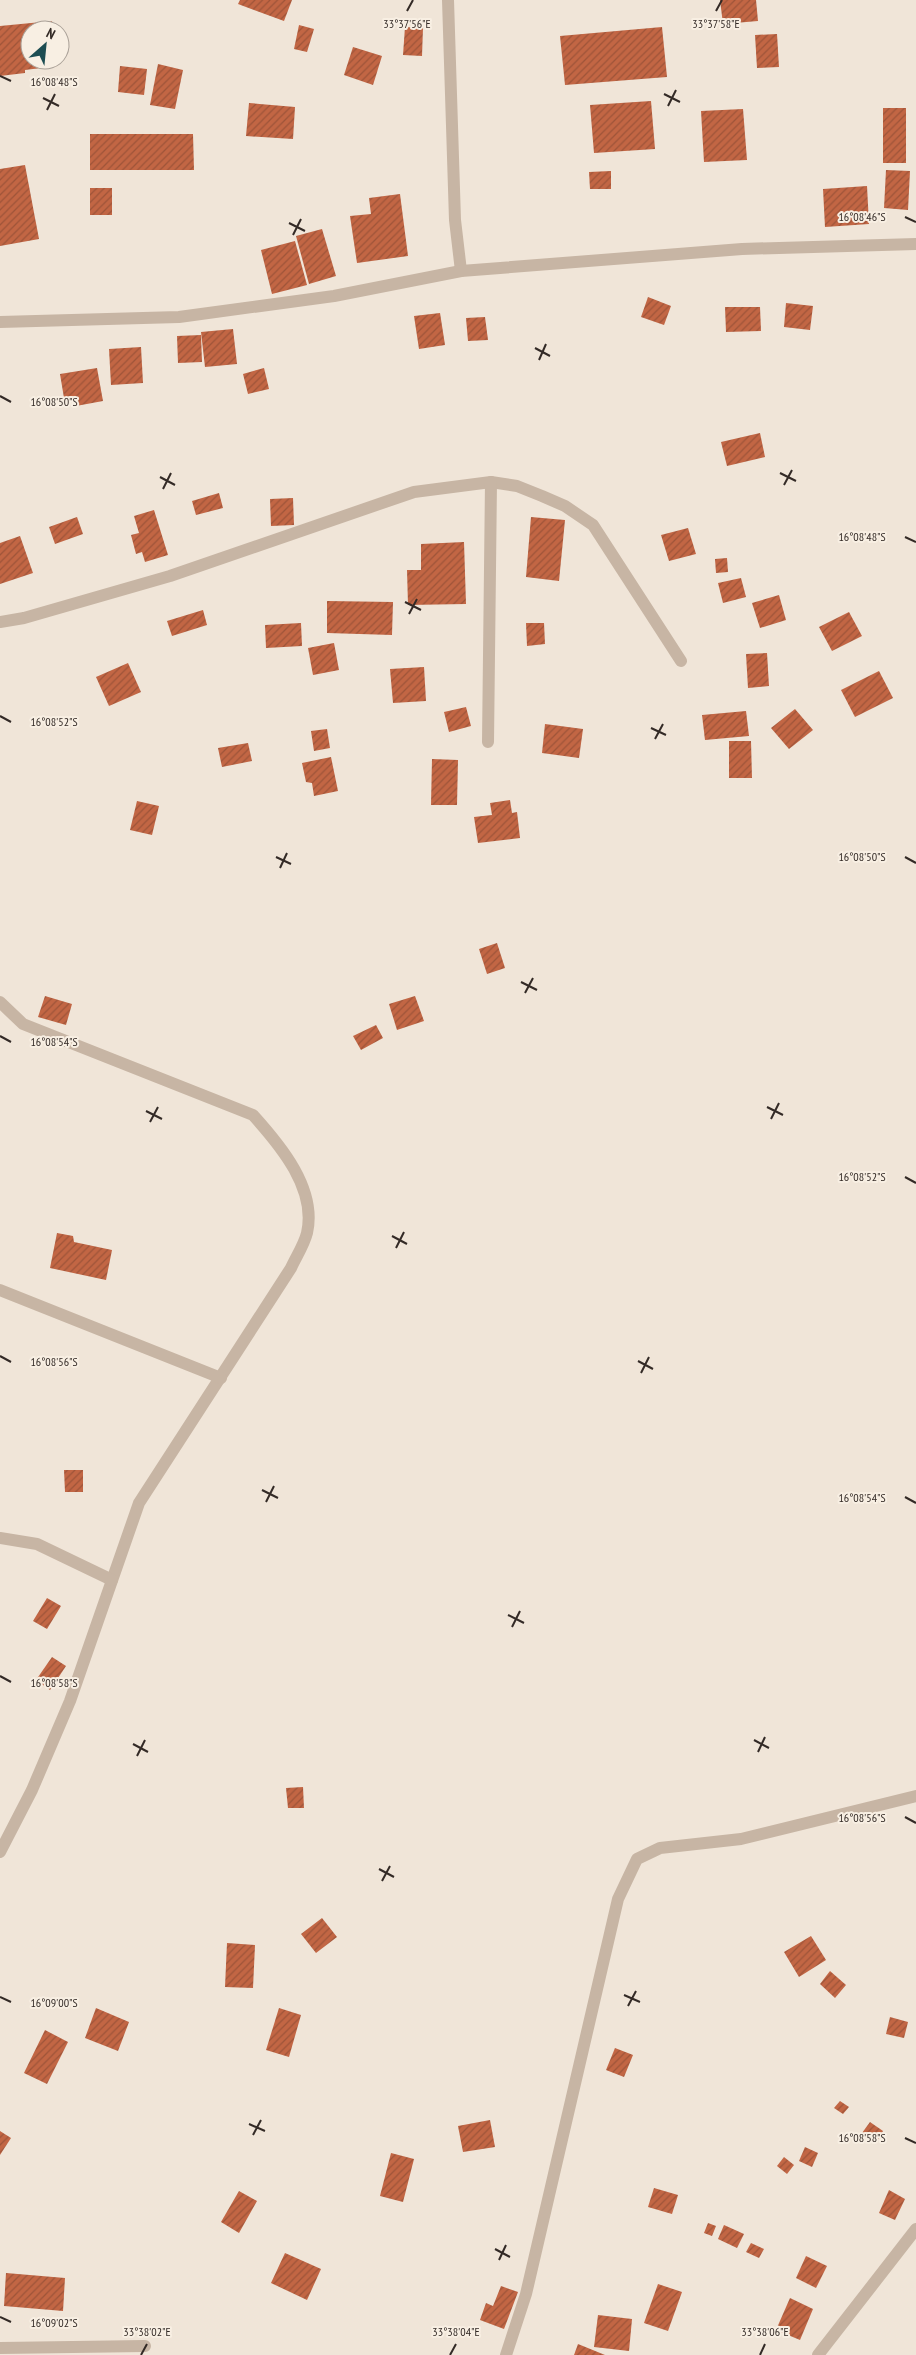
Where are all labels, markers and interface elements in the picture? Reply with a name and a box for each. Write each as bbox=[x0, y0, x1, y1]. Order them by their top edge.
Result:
text: 33°37'56"E bbox=[383, 16, 431, 31]
text: 33°37'58"E bbox=[692, 16, 740, 31]
north arrow bbox=[20, 20, 70, 70]
text: N bbox=[43, 24, 58, 43]
text: 16°08'48"S bbox=[30, 74, 78, 89]
text: 16°08'46"S bbox=[838, 209, 886, 224]
text: 16°08'50"S bbox=[30, 394, 78, 409]
text: 16°08'48"S bbox=[838, 529, 886, 544]
text: 16°08'52"S bbox=[30, 714, 78, 729]
text: 16°08'50"S bbox=[838, 849, 886, 864]
text: 16°08'54"S bbox=[30, 1034, 78, 1049]
text: 16°08'52"S bbox=[838, 1169, 886, 1184]
text: 16°08'56"S bbox=[30, 1354, 78, 1369]
text: 16°08'54"S bbox=[838, 1490, 886, 1505]
text: 16°08'58"S bbox=[30, 1675, 78, 1690]
text: 16°08'56"S bbox=[838, 1810, 886, 1825]
text: 16°09'00"S bbox=[30, 1995, 78, 2010]
text: 16°08'58"S bbox=[838, 2130, 886, 2145]
text: 16°09'02"S bbox=[30, 2315, 78, 2330]
text: 33°38'02"E bbox=[123, 2324, 171, 2339]
text: 33°38'04"E bbox=[432, 2324, 480, 2339]
text: 33°38'06"E bbox=[741, 2324, 789, 2339]

